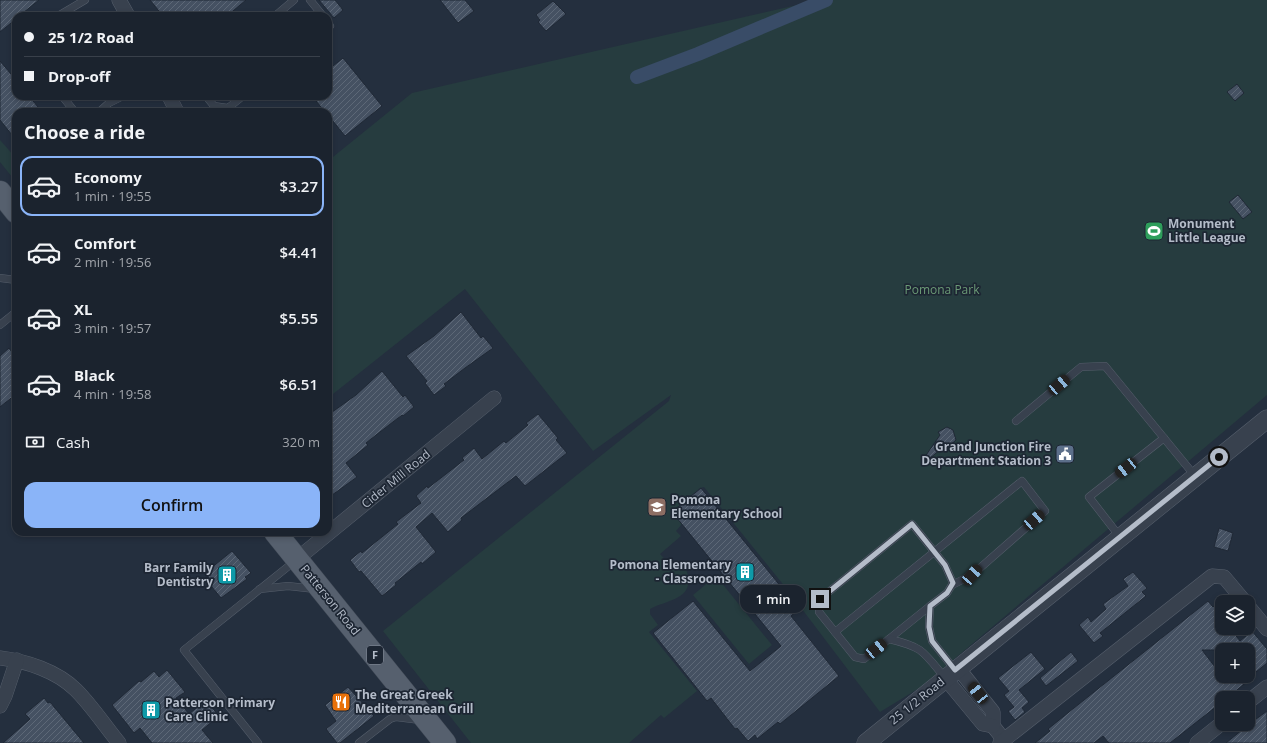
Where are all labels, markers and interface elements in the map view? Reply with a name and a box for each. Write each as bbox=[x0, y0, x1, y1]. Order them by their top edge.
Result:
text: 25 1/2 Road bbox=[48, 27, 134, 47]
text: Drop-off bbox=[48, 66, 110, 86]
text: Choose a ride bbox=[24, 120, 145, 144]
text: Economy bbox=[74, 167, 142, 187]
icon: car bbox=[26, 168, 62, 204]
text: $3.27 bbox=[280, 176, 318, 196]
text: 1 min · 19:55 bbox=[74, 187, 151, 205]
place label: Monument Little League bbox=[1168, 215, 1246, 246]
sports icon: Monument Little League bbox=[1143, 220, 1165, 242]
text: Comfort bbox=[74, 233, 136, 253]
icon: car bbox=[26, 234, 62, 270]
text: $4.41 bbox=[280, 242, 318, 262]
text: 2 min · 19:56 bbox=[74, 253, 151, 271]
park label: Pomona Park bbox=[904, 281, 980, 298]
text: XL bbox=[74, 299, 92, 319]
icon: car bbox=[26, 300, 62, 336]
text: $5.55 bbox=[280, 308, 318, 328]
text: 3 min · 19:57 bbox=[74, 319, 151, 337]
text: Black bbox=[74, 365, 115, 385]
icon: car bbox=[26, 366, 62, 402]
car bbox=[1046, 373, 1072, 397]
text: $6.51 bbox=[280, 374, 318, 394]
text: 4 min · 19:58 bbox=[74, 385, 151, 403]
icon: cash bbox=[24, 431, 46, 453]
text: Cash bbox=[56, 432, 90, 452]
text: 320 m bbox=[282, 433, 320, 451]
place label: Grand Junction Fire Department Station 3 bbox=[921, 438, 1051, 469]
public building icon: Grand Junction Fire Department Station 3 bbox=[1054, 443, 1076, 465]
street label: Cider Mill Road bbox=[358, 445, 434, 512]
route start bbox=[1210, 448, 1228, 466]
car bbox=[1113, 456, 1139, 480]
button: Confirm bbox=[24, 482, 320, 528]
place label: Pomona Elementary School bbox=[671, 491, 782, 522]
school or university icon: Pomona Elementary School bbox=[646, 496, 668, 518]
car bbox=[1021, 508, 1047, 532]
place label: Pomona Elementary - Classrooms bbox=[610, 556, 731, 587]
place label: Barr Family Dentistry bbox=[144, 559, 213, 590]
street label: Patterson Road bbox=[297, 561, 364, 639]
building icon: Pomona Elementary - Classrooms bbox=[734, 561, 756, 583]
car bbox=[960, 562, 984, 588]
building icon: Barr Family Dentistry bbox=[216, 564, 238, 586]
callout: 1 min bbox=[740, 585, 806, 613]
text: 1 min bbox=[755, 590, 791, 608]
route end bbox=[811, 590, 829, 608]
map controls bbox=[1215, 595, 1255, 731]
button: layers bbox=[1215, 595, 1255, 635]
car bbox=[863, 637, 889, 661]
button: + bbox=[1215, 643, 1255, 683]
road number: F bbox=[367, 646, 383, 664]
street label: 25 1/2 Road bbox=[885, 673, 948, 728]
car bbox=[966, 680, 990, 706]
place label: The Great Greek Mediterranean Grill bbox=[355, 686, 473, 717]
restaurant icon: The Great Greek Mediterranean Grill bbox=[330, 691, 352, 713]
button: − bbox=[1215, 691, 1255, 731]
place label: Patterson Primary Care Clinic bbox=[165, 694, 275, 725]
building icon: Patterson Primary Care Clinic bbox=[140, 699, 162, 721]

